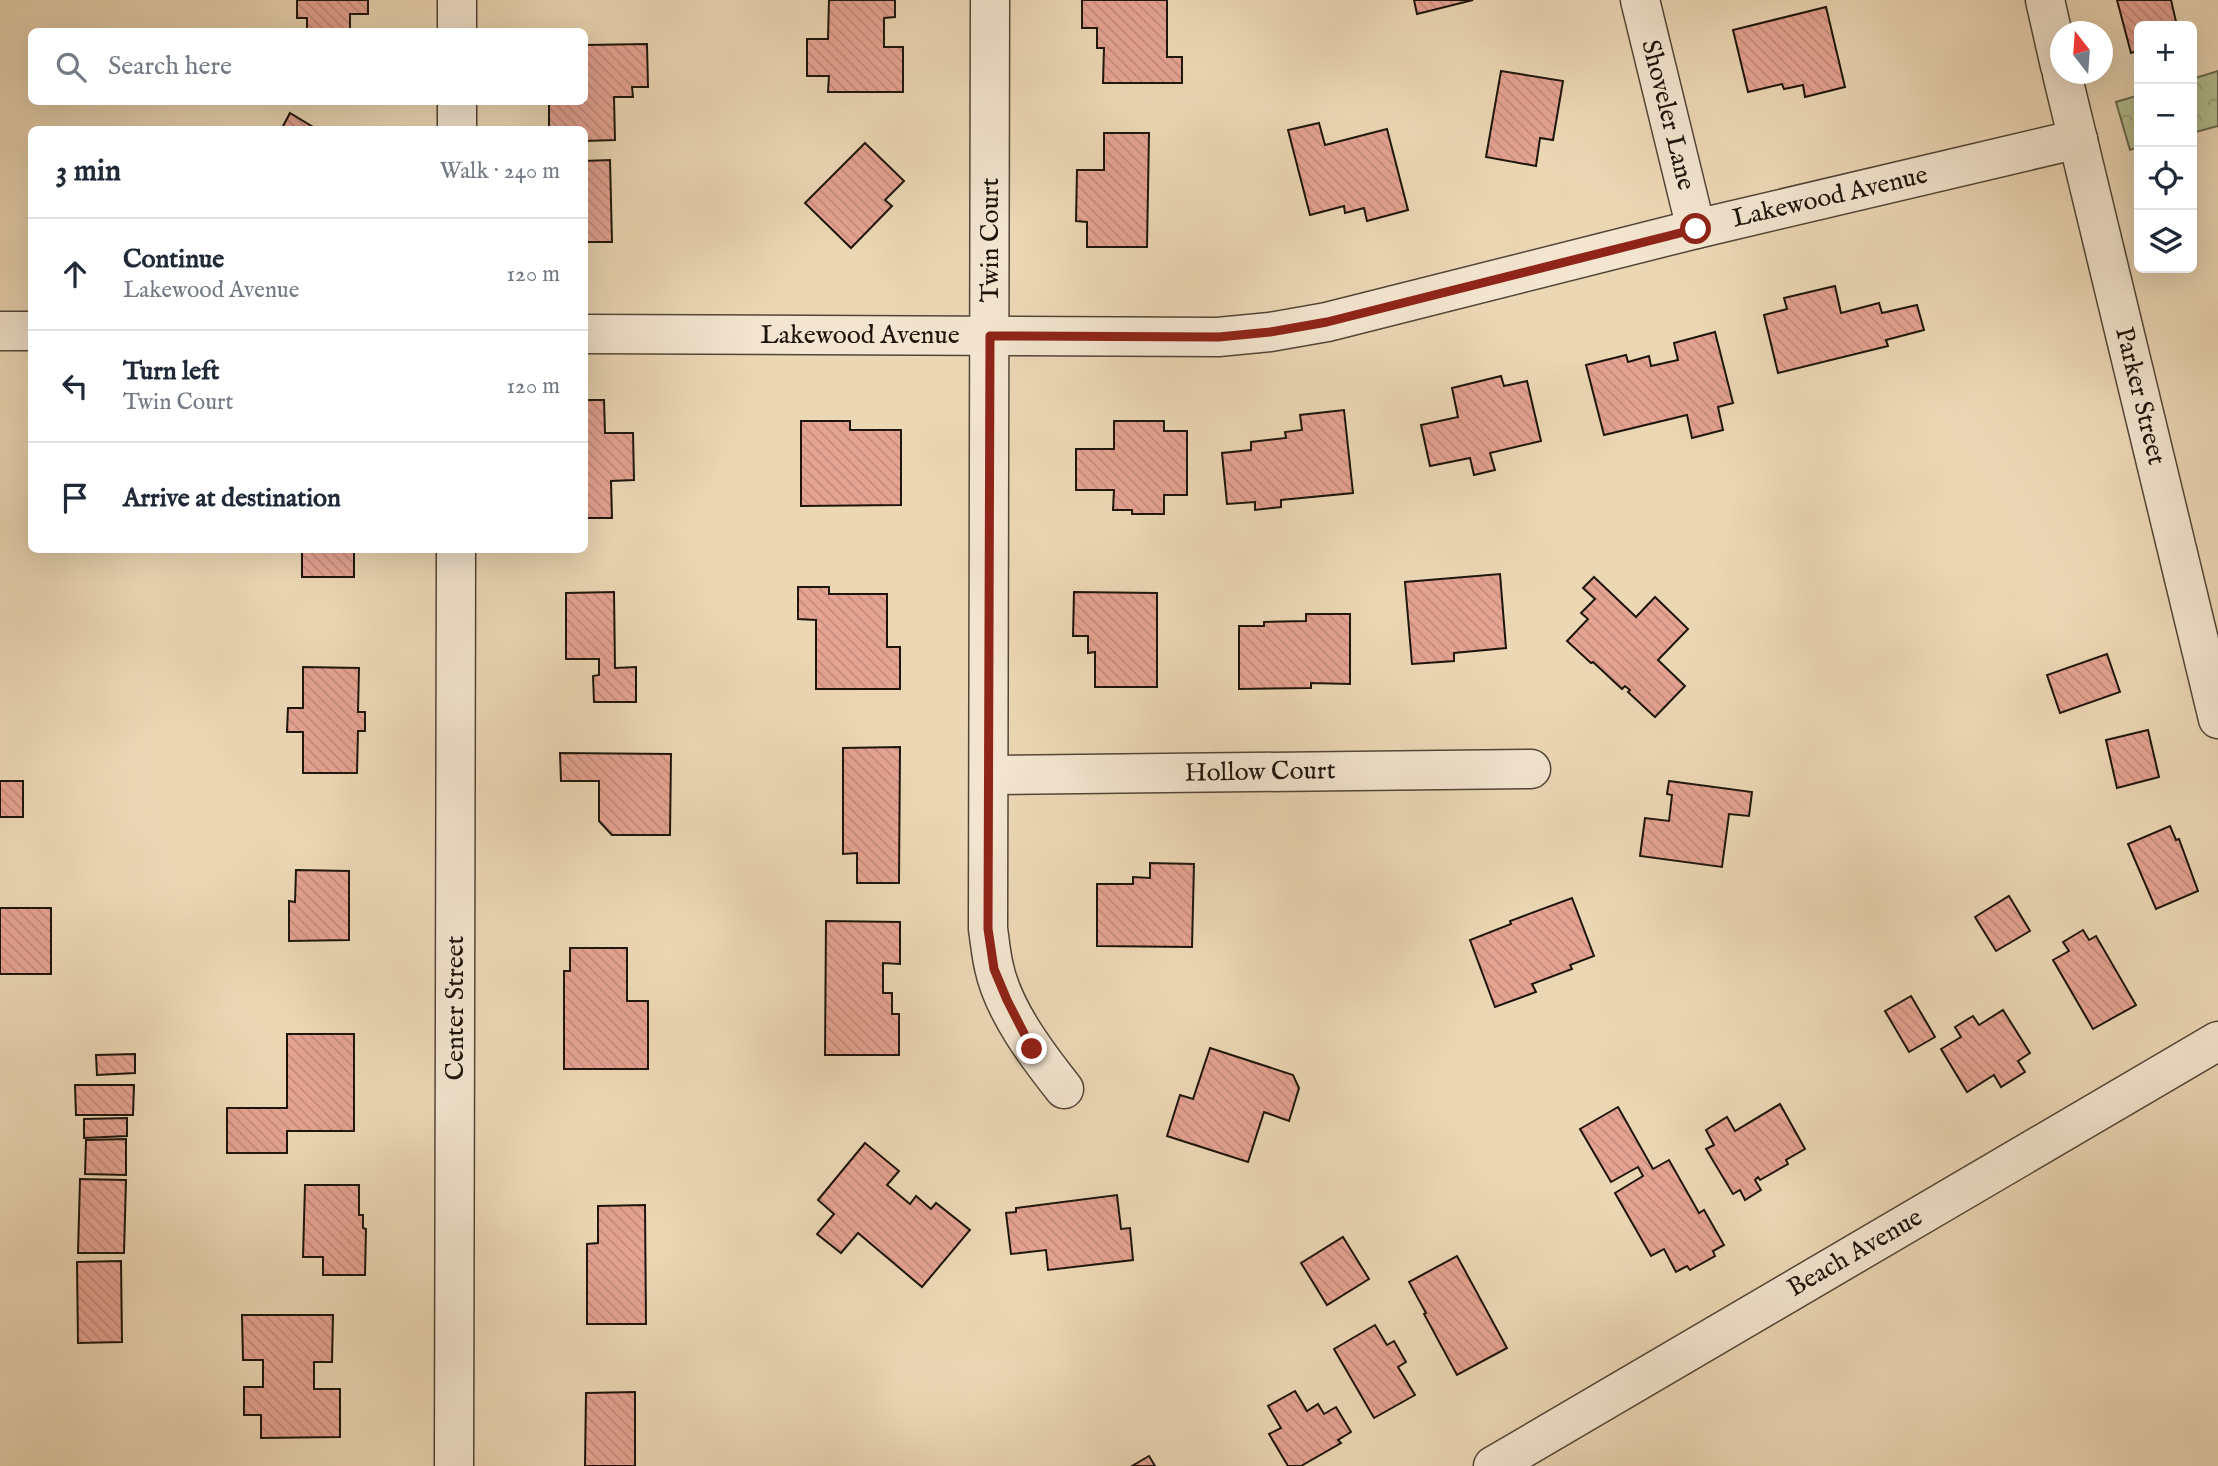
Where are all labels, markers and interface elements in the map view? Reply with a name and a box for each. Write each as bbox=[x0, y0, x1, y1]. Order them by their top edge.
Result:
north arrow bbox=[2050, 21, 2113, 84]
map controls bbox=[2134, 21, 2197, 273]
button: + bbox=[2134, 21, 2197, 84]
search box bbox=[28, 28, 588, 105]
street label: Shoveler Lane bbox=[1633, 36, 1703, 194]
icon: search bbox=[52, 48, 90, 86]
text: Search here bbox=[108, 50, 232, 83]
button: − bbox=[2134, 84, 2197, 147]
button: locate bbox=[2134, 147, 2197, 210]
text: 3 min bbox=[56, 153, 121, 191]
text: Walk · 240 m bbox=[440, 157, 560, 186]
street label: Lakewood Avenue bbox=[1729, 158, 1931, 235]
street label: Twin Court bbox=[974, 178, 1007, 302]
button: layers bbox=[2134, 210, 2197, 273]
route start bbox=[1680, 213, 1711, 244]
text: Continue bbox=[123, 243, 224, 276]
icon: ahead bbox=[56, 255, 94, 293]
text: 120 m bbox=[507, 260, 560, 289]
text: Lakewood Avenue bbox=[123, 276, 299, 305]
street label: Lakewood Avenue bbox=[760, 319, 960, 352]
street label: Parker Street bbox=[2107, 324, 2173, 468]
text: Turn left bbox=[123, 355, 220, 388]
icon: left bbox=[56, 367, 94, 405]
text: 120 m bbox=[507, 372, 560, 401]
text: Twin Court bbox=[123, 388, 233, 417]
icon: arrive bbox=[56, 479, 94, 517]
text: Arrive at destination bbox=[123, 482, 341, 515]
street label: Hollow Court bbox=[1184, 754, 1336, 790]
street label: Center Street bbox=[439, 935, 472, 1080]
route end bbox=[1016, 1033, 1047, 1064]
street label: Beach Avenue bbox=[1782, 1201, 1928, 1305]

